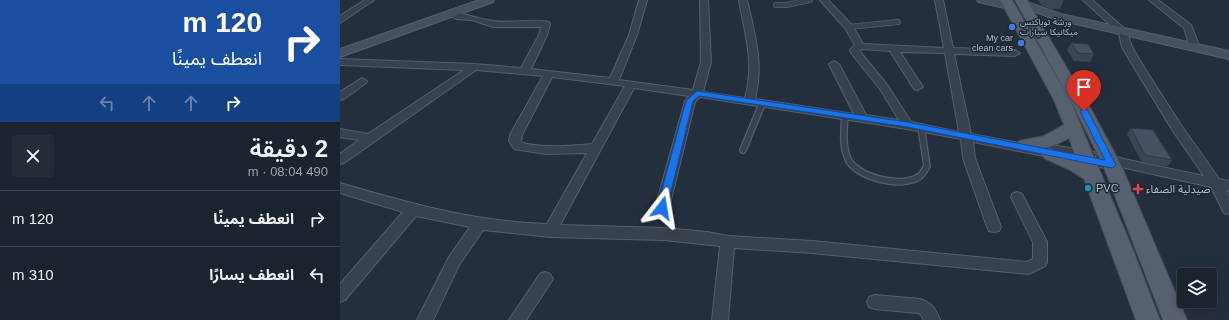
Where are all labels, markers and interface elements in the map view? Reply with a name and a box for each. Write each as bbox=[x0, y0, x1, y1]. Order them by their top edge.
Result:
text: 120 m bbox=[183, 7, 262, 38]
icon: right bbox=[276, 16, 328, 68]
place label: ورشة توباكتس ميكانيكا سيارات bbox=[1020, 17, 1078, 38]
marker: ورشة توباكتس ميكانيكا سيارات bbox=[1007, 22, 1017, 32]
place label: My car clean cars bbox=[972, 33, 1013, 53]
marker: My car clean cars bbox=[1016, 38, 1026, 48]
text: انعطف يمينًا bbox=[172, 49, 262, 69]
pin bbox=[1067, 70, 1101, 111]
icon: arrive bbox=[1073, 76, 1095, 98]
icon: left bbox=[96, 92, 118, 114]
icon: ahead bbox=[138, 92, 160, 114]
icon: ahead bbox=[180, 92, 202, 114]
icon: right bbox=[222, 92, 244, 114]
button: close bbox=[12, 135, 54, 177]
text: 2 دقيقة bbox=[250, 135, 328, 162]
text: 490 m · 08:04 bbox=[248, 164, 328, 179]
place label: PVC bbox=[1096, 182, 1119, 194]
marker: PVC bbox=[1083, 183, 1093, 193]
place label: صيدلية الصفاء bbox=[1146, 183, 1210, 196]
marker: صيدلية الصفاء bbox=[1133, 184, 1143, 194]
position arrow bbox=[641, 187, 683, 229]
icon: right bbox=[306, 208, 328, 230]
text: 120 m bbox=[12, 210, 54, 227]
text: انعطف يمينًا bbox=[213, 210, 294, 227]
icon: left bbox=[306, 264, 328, 286]
text: 310 m bbox=[12, 266, 54, 283]
text: انعطف يسارًا bbox=[209, 266, 294, 283]
map controls bbox=[1177, 268, 1217, 308]
button: layers bbox=[1177, 268, 1217, 308]

